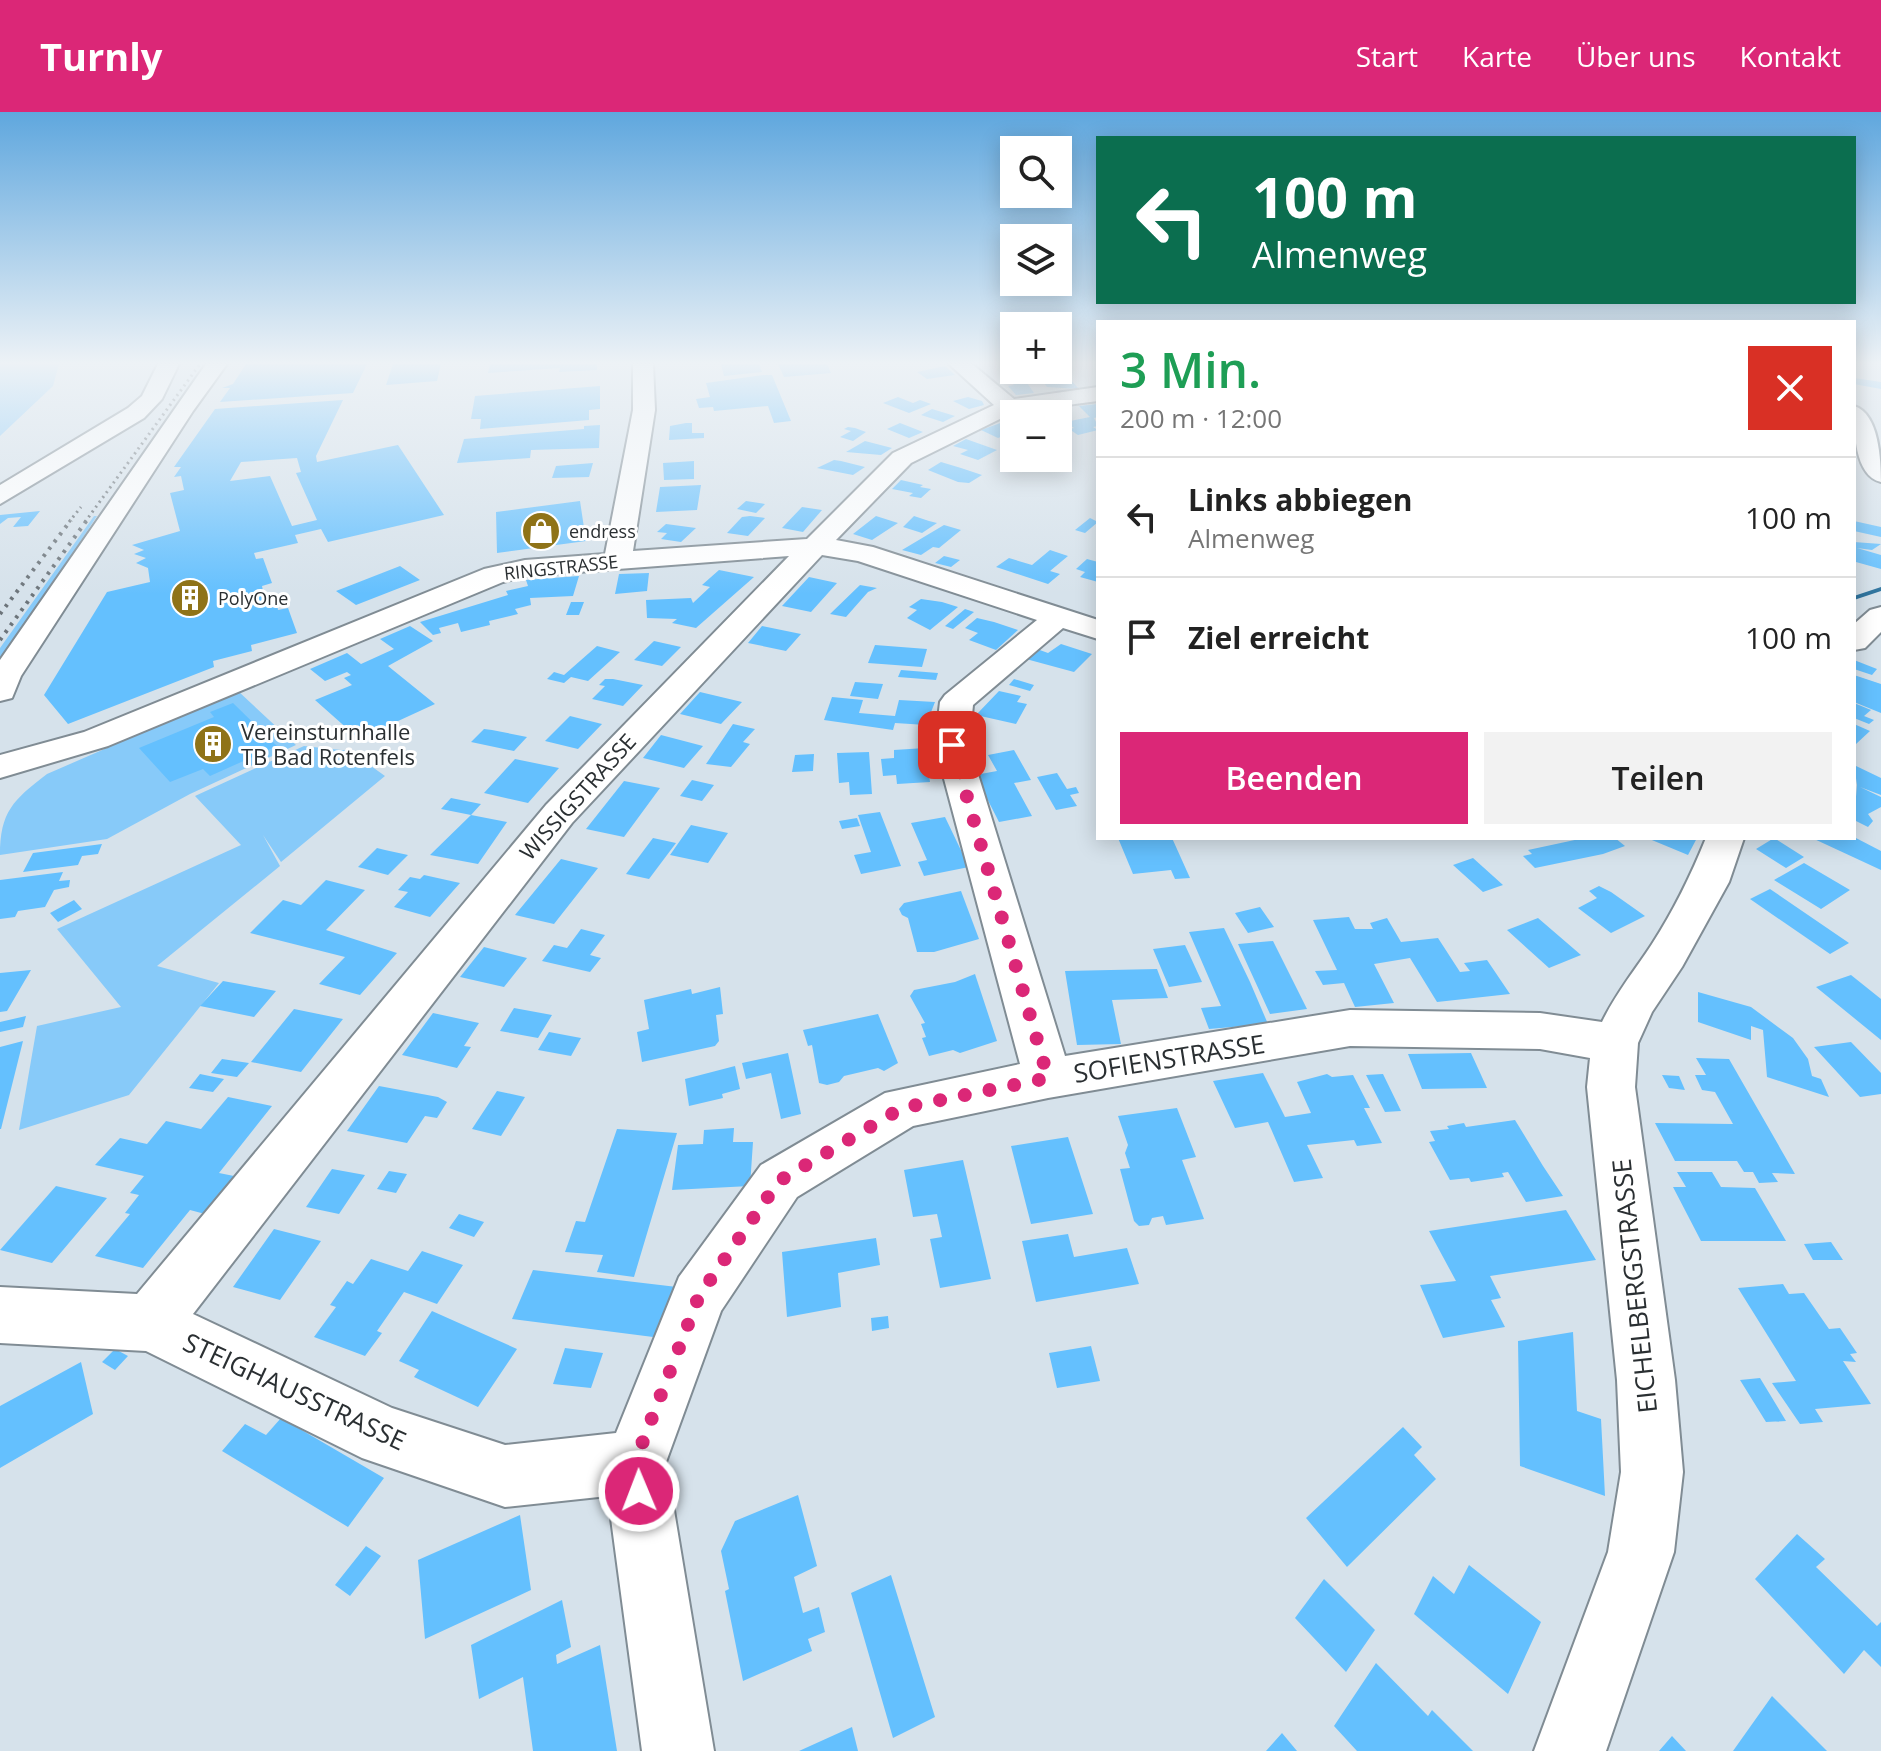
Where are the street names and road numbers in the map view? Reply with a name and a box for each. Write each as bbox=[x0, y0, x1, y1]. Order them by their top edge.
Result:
street label: RINGSTRASSE bbox=[503, 549, 619, 585]
street label: WISSIGSTRASSE bbox=[512, 726, 642, 866]
street label: SOFIENSTRASSE bbox=[1071, 1025, 1267, 1091]
street label: EICHELBERGSTRASSE bbox=[1603, 1157, 1665, 1415]
street label: STEIGHAUSSTRASSE bbox=[178, 1324, 412, 1458]

